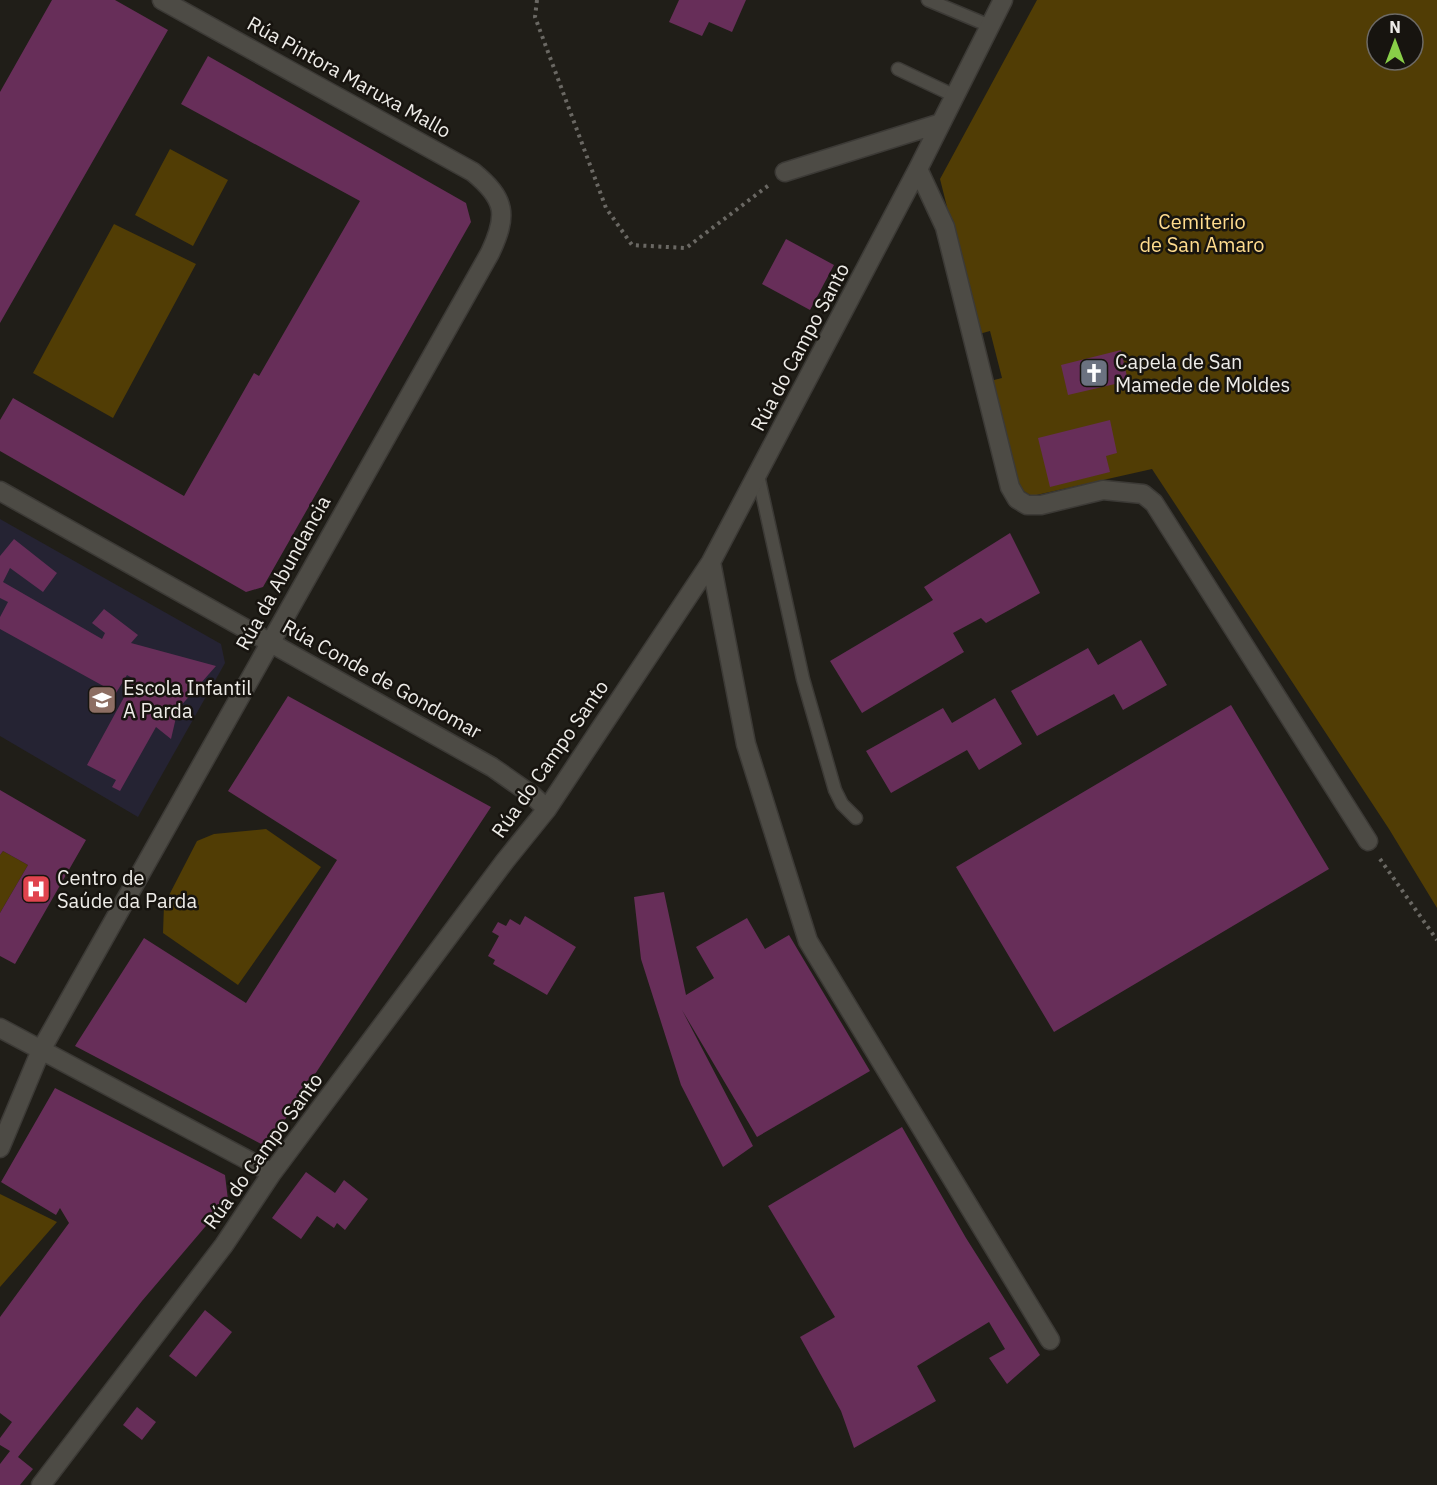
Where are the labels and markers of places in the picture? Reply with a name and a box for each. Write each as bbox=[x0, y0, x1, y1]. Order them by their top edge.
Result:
place label: Capela de San Mamede de Moldes bbox=[1115, 348, 1290, 398]
church icon: Capela de San Mamede de Moldes bbox=[1078, 357, 1110, 389]
place label: Escola Infantil A Parda bbox=[123, 674, 252, 724]
school or university icon: Escola Infantil A Parda bbox=[86, 684, 118, 716]
place label: Centro de Saúde da Parda bbox=[57, 864, 197, 914]
hospital icon: Centro de Saúde da Parda bbox=[20, 873, 52, 905]

